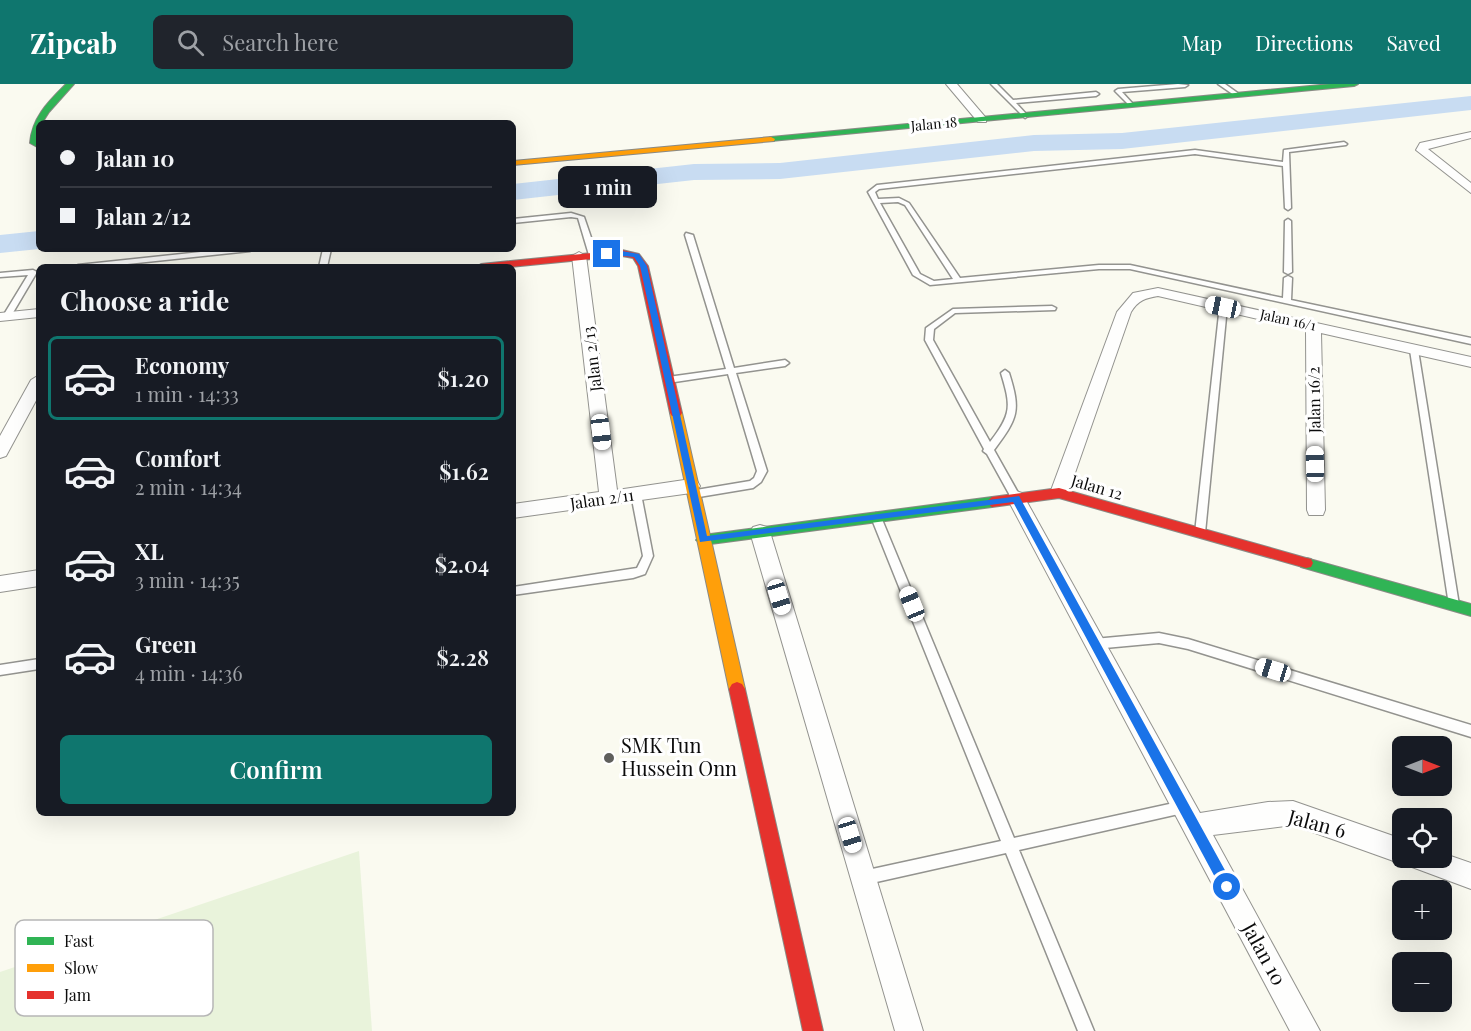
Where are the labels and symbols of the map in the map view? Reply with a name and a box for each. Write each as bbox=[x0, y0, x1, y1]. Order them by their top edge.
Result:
street label: Jalan 18 bbox=[909, 112, 958, 135]
callout: 1 min bbox=[558, 167, 656, 209]
route end bbox=[593, 240, 620, 267]
car bbox=[1204, 294, 1242, 320]
street label: Jalan 16/1 bbox=[1257, 304, 1318, 335]
street label: Jalan 2/13 bbox=[577, 325, 606, 394]
street label: Jalan 16/2 bbox=[1302, 367, 1325, 434]
car bbox=[590, 413, 612, 451]
car bbox=[1306, 446, 1324, 482]
street label: Jalan 12 bbox=[1068, 469, 1125, 504]
street label: Jalan 2/11 bbox=[568, 484, 635, 514]
car bbox=[765, 577, 793, 617]
car bbox=[897, 584, 927, 624]
car bbox=[1253, 656, 1293, 684]
place label: SMK Tun Hussein Onn bbox=[621, 731, 737, 781]
north arrow bbox=[1392, 736, 1452, 796]
marker: SMK Tun Hussein Onn bbox=[602, 751, 616, 765]
street label: Jalan 6 bbox=[1284, 802, 1349, 843]
car bbox=[836, 815, 864, 855]
route start bbox=[1213, 873, 1240, 900]
street label: Jalan 10 bbox=[1237, 916, 1294, 990]
legend bbox=[15, 920, 213, 1016]
text: Fast bbox=[64, 930, 94, 951]
text: Slow bbox=[64, 957, 99, 978]
text: Jam bbox=[63, 984, 91, 1005]

